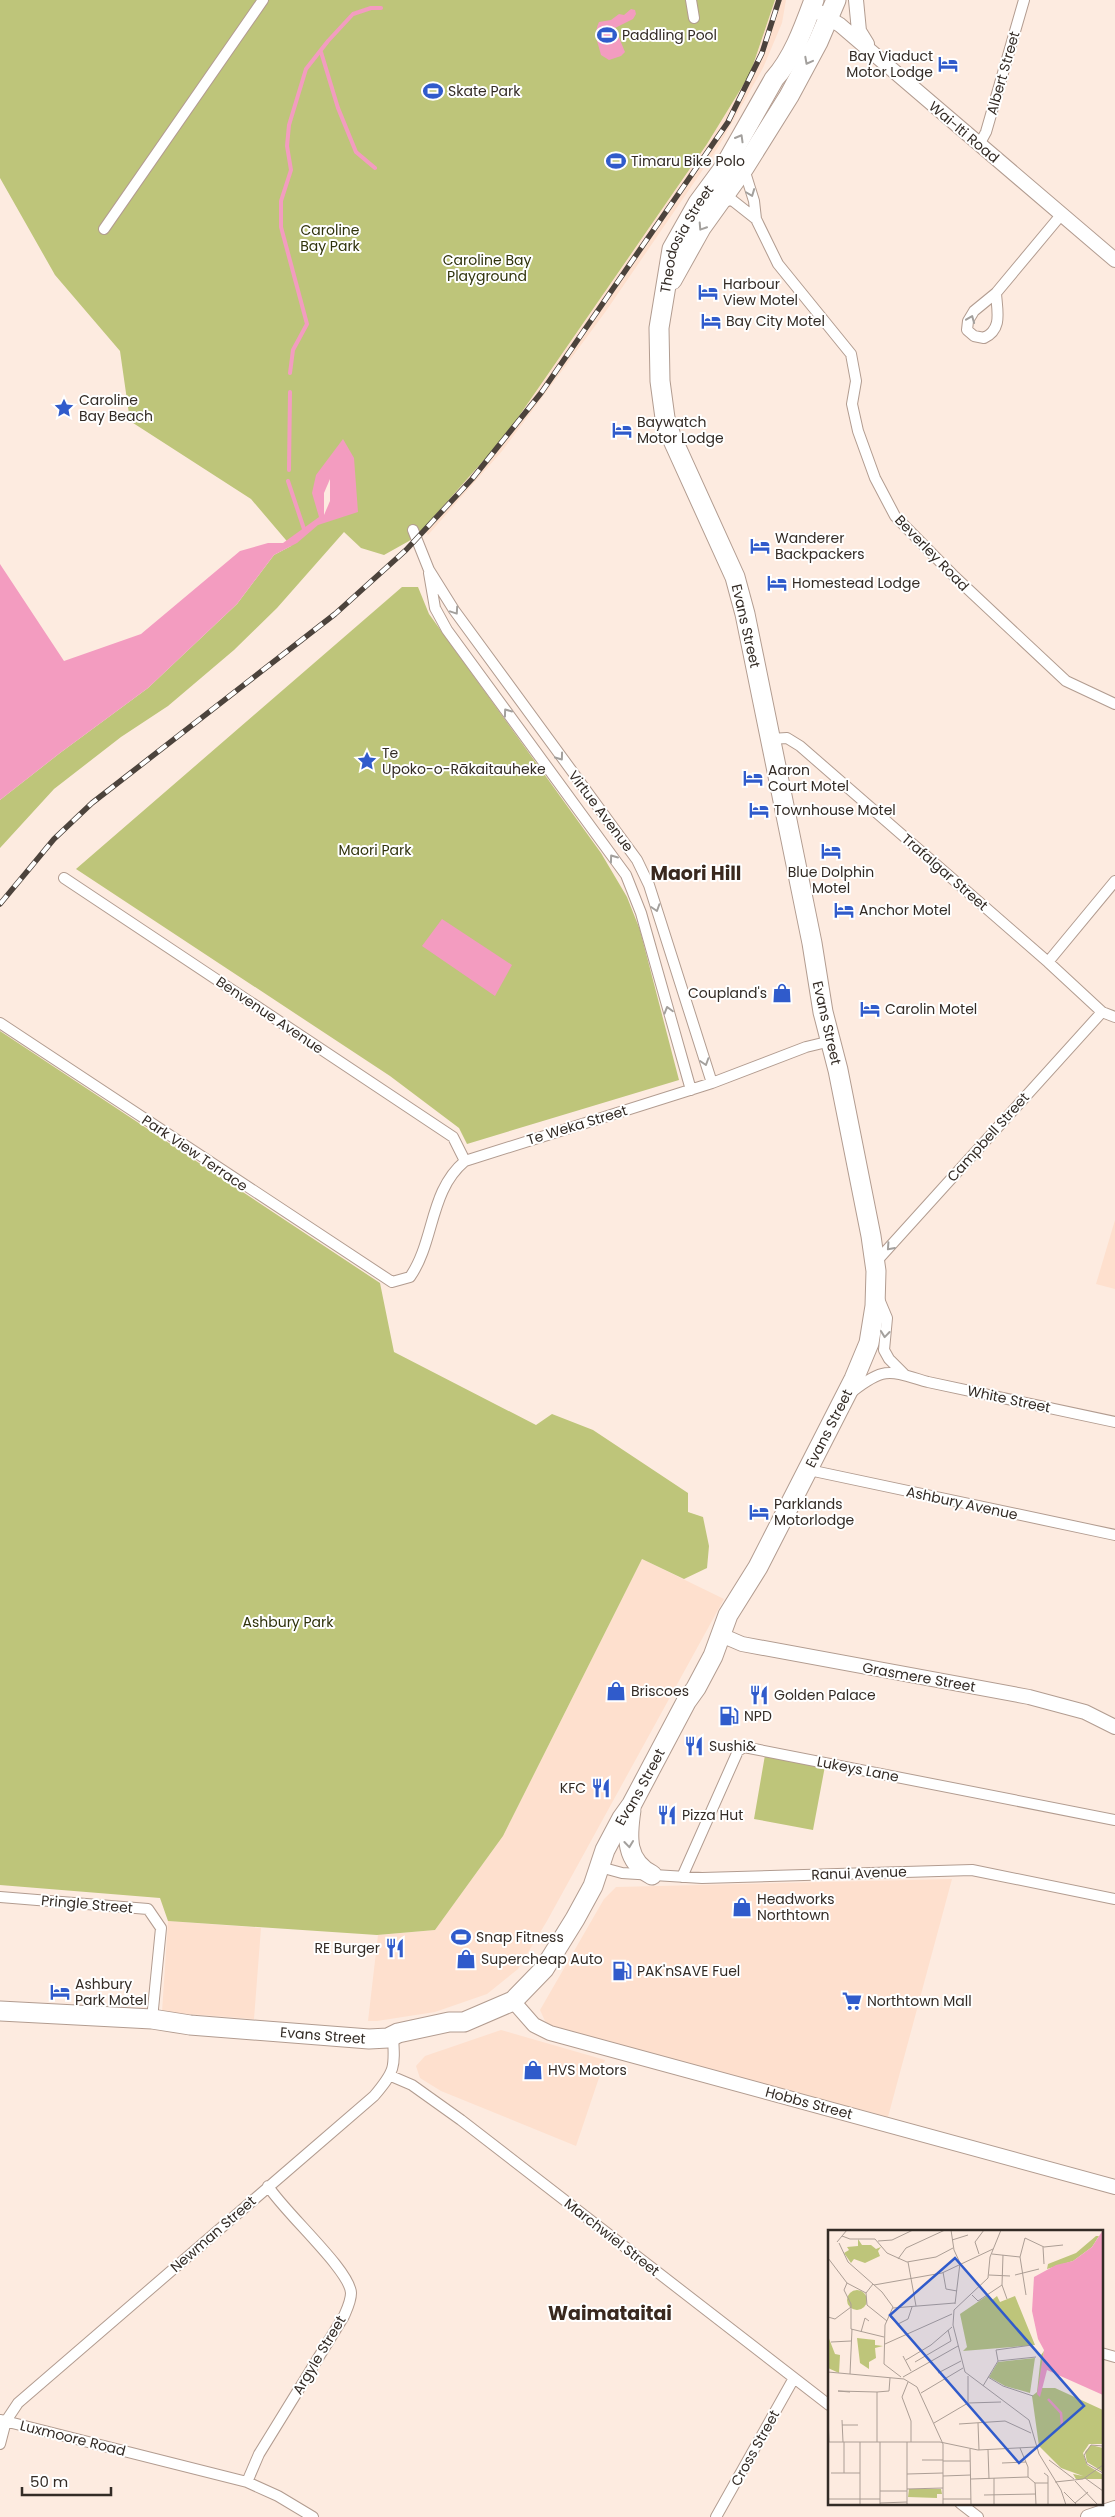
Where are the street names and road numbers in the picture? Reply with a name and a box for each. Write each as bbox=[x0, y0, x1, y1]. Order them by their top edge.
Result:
street label: Albert Street bbox=[982, 29, 1024, 117]
street label: Wai-Iti Road bbox=[924, 97, 1004, 167]
street label: Theodosia Street bbox=[655, 181, 718, 295]
street label: Beverley Road bbox=[890, 510, 974, 596]
street label: Evans Street bbox=[727, 582, 765, 670]
street label: Virtue Avenue bbox=[564, 766, 638, 856]
street label: Trafalgar Street bbox=[897, 829, 993, 915]
street label: Benvenue Avenue bbox=[212, 972, 328, 1059]
street label: Evans Street bbox=[808, 979, 846, 1067]
street label: Campbell Street bbox=[942, 1088, 1034, 1186]
street label: Te Weka Street bbox=[524, 1100, 630, 1150]
street label: Park View Terrace bbox=[138, 1110, 252, 1196]
street label: White Street bbox=[966, 1380, 1052, 1418]
street label: Evans Street bbox=[800, 1386, 857, 1471]
street label: Ashbury Avenue bbox=[904, 1481, 1020, 1525]
street label: Grasmere Street bbox=[861, 1657, 977, 1697]
street label: Evans Street bbox=[610, 1745, 670, 1829]
street label: Lukeys Lane bbox=[815, 1751, 901, 1787]
street label: Ranui Avenue bbox=[811, 1861, 907, 1885]
street label: Pringle Street bbox=[40, 1890, 134, 1918]
street label: Evans Street bbox=[279, 2022, 366, 2049]
street label: Hobbs Street bbox=[763, 2082, 855, 2124]
street label: Newman Street bbox=[166, 2191, 260, 2277]
street label: Marchwiel Street bbox=[560, 2193, 664, 2281]
street label: Argyle Street bbox=[288, 2312, 350, 2398]
street label: Cross Street bbox=[726, 2406, 784, 2490]
street label: Luxmoore Road bbox=[18, 2415, 128, 2461]

